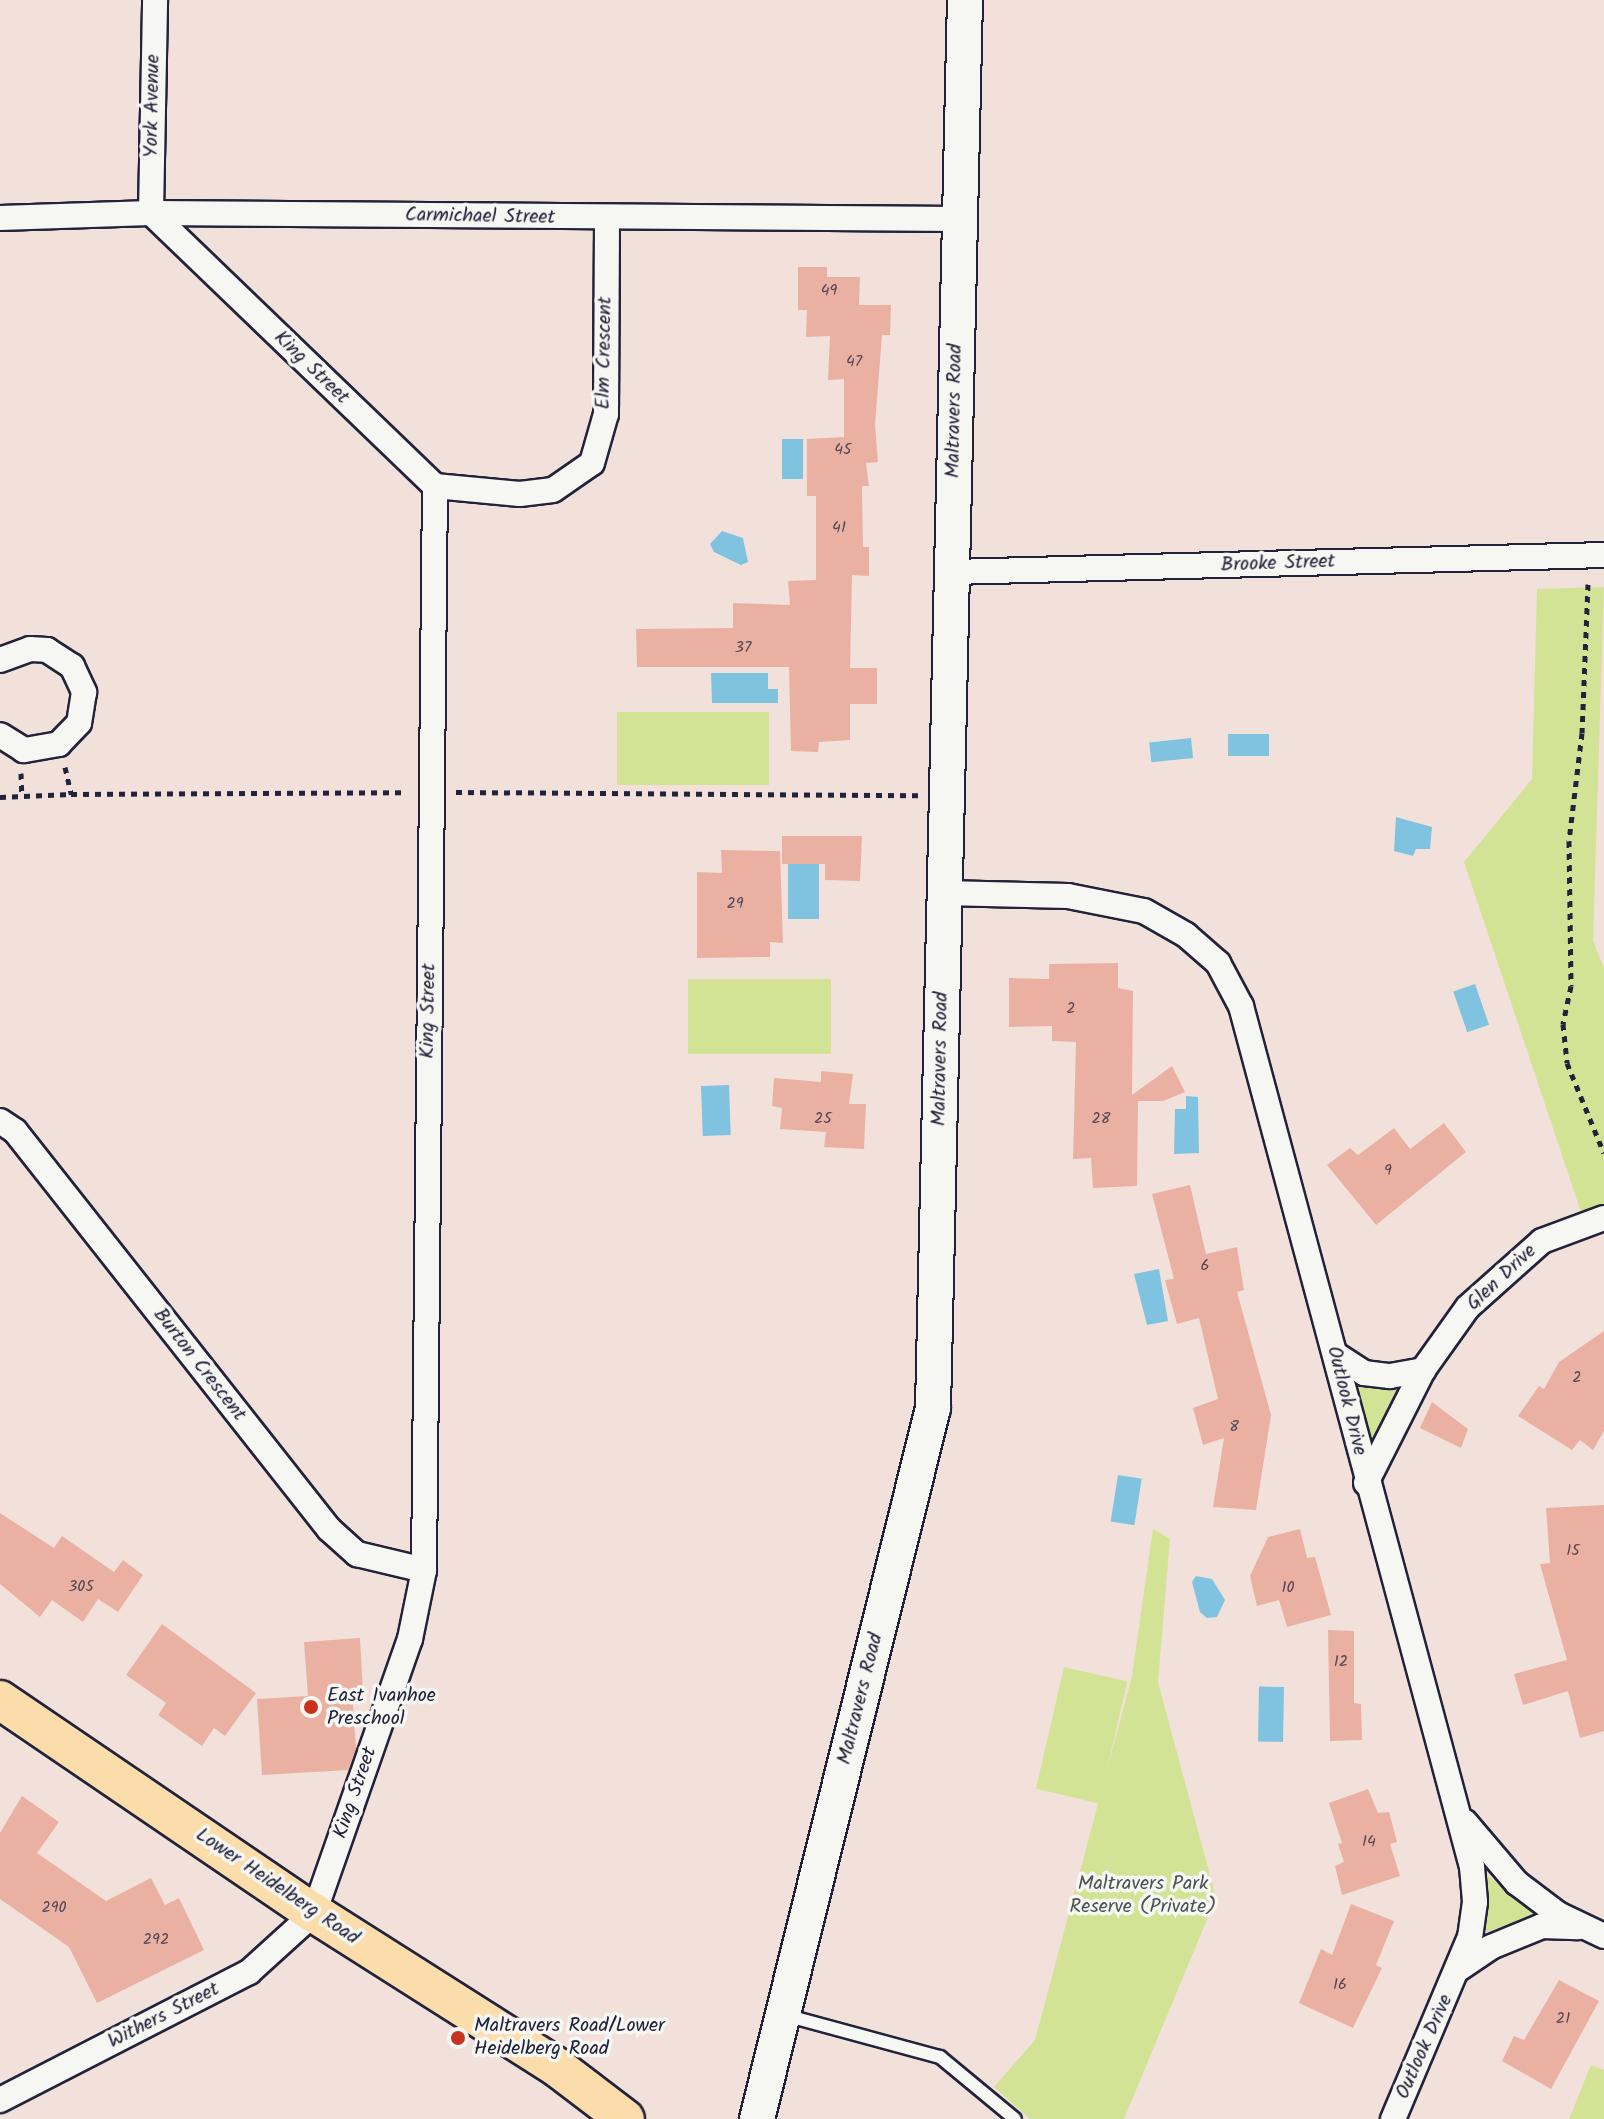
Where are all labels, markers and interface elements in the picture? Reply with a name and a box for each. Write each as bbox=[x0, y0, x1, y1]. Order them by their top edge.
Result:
street label: York Avenue bbox=[140, 54, 166, 158]
street label: Carmichael Street bbox=[405, 204, 555, 230]
house number: 49 bbox=[821, 281, 837, 301]
street label: Elm Crescent bbox=[592, 296, 618, 410]
street label: King Street bbox=[268, 326, 354, 410]
street label: Maltravers Road bbox=[942, 344, 968, 478]
house number: 47 bbox=[846, 352, 862, 372]
house number: 45 bbox=[834, 440, 852, 460]
house number: 41 bbox=[832, 518, 846, 538]
street label: Brooke Street bbox=[1220, 550, 1336, 578]
house number: 37 bbox=[735, 638, 751, 658]
house number: 29 bbox=[726, 894, 744, 914]
street label: King Street bbox=[416, 963, 442, 1059]
street label: Maltravers Road bbox=[928, 992, 954, 1126]
house number: 2 bbox=[1066, 999, 1076, 1019]
house number: 25 bbox=[814, 1109, 832, 1129]
house number: 28 bbox=[1092, 1109, 1110, 1129]
house number: 9 bbox=[1384, 1161, 1392, 1181]
street label: Glen Drive bbox=[1462, 1240, 1542, 1316]
house number: 6 bbox=[1201, 1256, 1209, 1276]
street label: Burton Crescent bbox=[147, 1304, 251, 1426]
street label: Outlook Drive bbox=[1321, 1344, 1371, 1458]
house number: 2 bbox=[1572, 1368, 1582, 1388]
house number: 8 bbox=[1229, 1417, 1239, 1437]
house number: 15 bbox=[1566, 1541, 1580, 1561]
house number: 305 bbox=[68, 1577, 94, 1597]
house number: 10 bbox=[1281, 1578, 1295, 1598]
street label: Maltravers Road bbox=[833, 1631, 889, 1767]
house number: 12 bbox=[1334, 1652, 1348, 1672]
place label: East Ivanhoe Preschool bbox=[327, 1684, 436, 1731]
marker: East Ivanhoe Preschool bbox=[302, 1698, 320, 1716]
street label: King Street bbox=[329, 1744, 383, 1842]
street label: Lower Heidelberg Road bbox=[191, 1823, 363, 1951]
house number: 14 bbox=[1362, 1832, 1376, 1852]
park label: Maltravers Park Reserve (Private) bbox=[1070, 1873, 1216, 1920]
house number: 290 bbox=[41, 1898, 67, 1918]
house number: 292 bbox=[143, 1930, 169, 1950]
house number: 16 bbox=[1333, 1975, 1347, 1995]
street label: Withers Street bbox=[104, 1978, 224, 2054]
street label: Outlook Drive bbox=[1391, 1991, 1459, 2103]
house number: 21 bbox=[1556, 2009, 1570, 2029]
place label: Maltravers Road/Lower Heidelberg Road bbox=[474, 2014, 665, 2061]
marker: Maltravers Road/Lower Heidelberg Road bbox=[449, 2029, 467, 2047]

